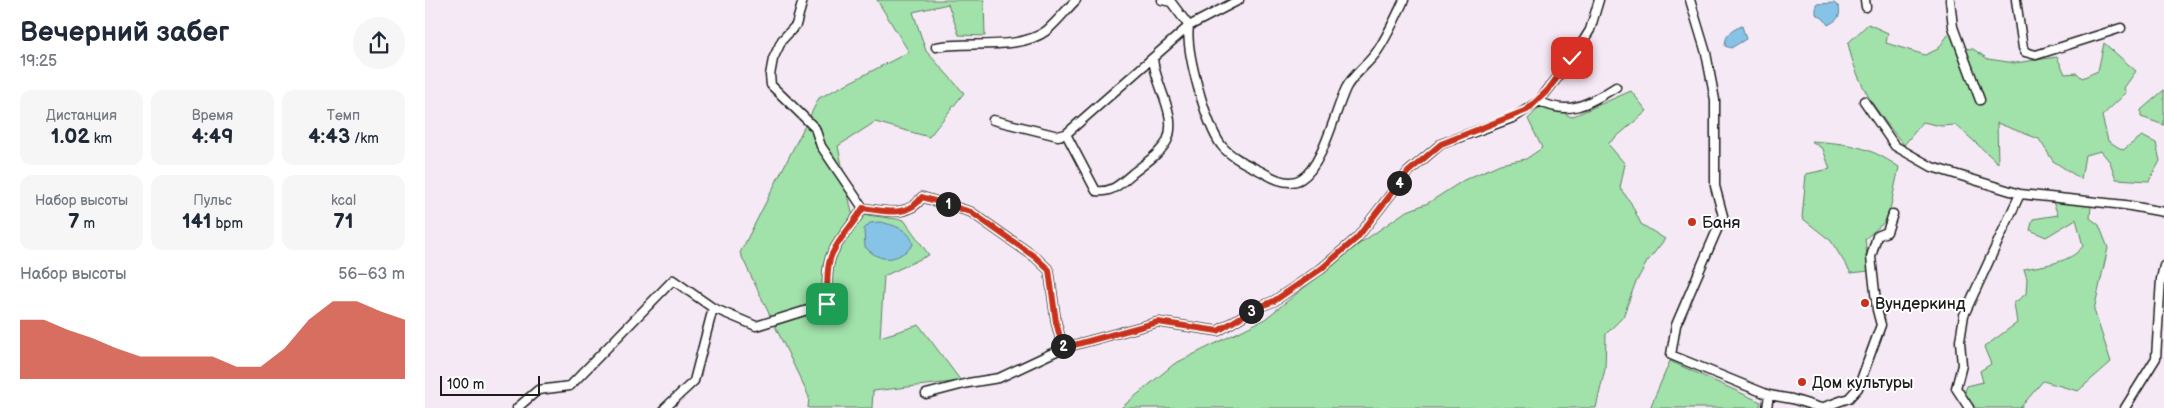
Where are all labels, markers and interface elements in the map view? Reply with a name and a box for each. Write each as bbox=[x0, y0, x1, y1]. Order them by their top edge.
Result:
text: Вечерний забег bbox=[20, 16, 229, 49]
button: share bbox=[353, 17, 405, 69]
pin bbox=[1551, 37, 1593, 79]
icon: check bbox=[1558, 44, 1586, 72]
text: 19:25 bbox=[20, 52, 57, 71]
text: Дистанция bbox=[46, 107, 117, 124]
text: Время bbox=[192, 107, 233, 124]
text: Темп bbox=[327, 107, 360, 124]
text: 1.02 bbox=[51, 124, 90, 149]
text: 4:49 bbox=[191, 124, 234, 149]
text: 4:43 bbox=[308, 124, 350, 149]
text: km bbox=[90, 130, 112, 147]
text: /km bbox=[350, 130, 379, 147]
pin: 4 bbox=[1387, 170, 1411, 196]
text: 4 bbox=[1395, 175, 1404, 192]
text: Набор высоты bbox=[35, 192, 128, 209]
text: Пульс bbox=[193, 192, 232, 209]
text: kcal bbox=[331, 192, 356, 209]
pin: 1 bbox=[935, 192, 961, 216]
text: 1 bbox=[946, 196, 951, 213]
text: 7 bbox=[68, 209, 80, 234]
text: 141 bbox=[182, 209, 212, 234]
text: 71 bbox=[333, 209, 354, 234]
place label: Баня bbox=[1702, 214, 1741, 233]
text: m bbox=[80, 215, 95, 232]
text: bpm bbox=[212, 215, 243, 232]
marker: Баня bbox=[1686, 216, 1698, 228]
text: Набор высоты bbox=[20, 265, 127, 284]
text: 56–63 m bbox=[338, 265, 405, 284]
pin bbox=[806, 283, 848, 325]
icon: arrive bbox=[813, 290, 841, 318]
place label: Вундеркинд bbox=[1875, 295, 1966, 314]
marker: Вундеркинд bbox=[1859, 297, 1871, 309]
pin: 3 bbox=[1239, 298, 1263, 324]
text: 3 bbox=[1247, 303, 1256, 320]
pin: 2 bbox=[1051, 334, 1075, 358]
text: 2 bbox=[1059, 338, 1068, 355]
scale bar bbox=[440, 373, 540, 396]
place label: Дом культуры bbox=[1812, 374, 1913, 393]
text: 100 m bbox=[447, 376, 484, 393]
marker: Дом культуры bbox=[1796, 376, 1808, 388]

